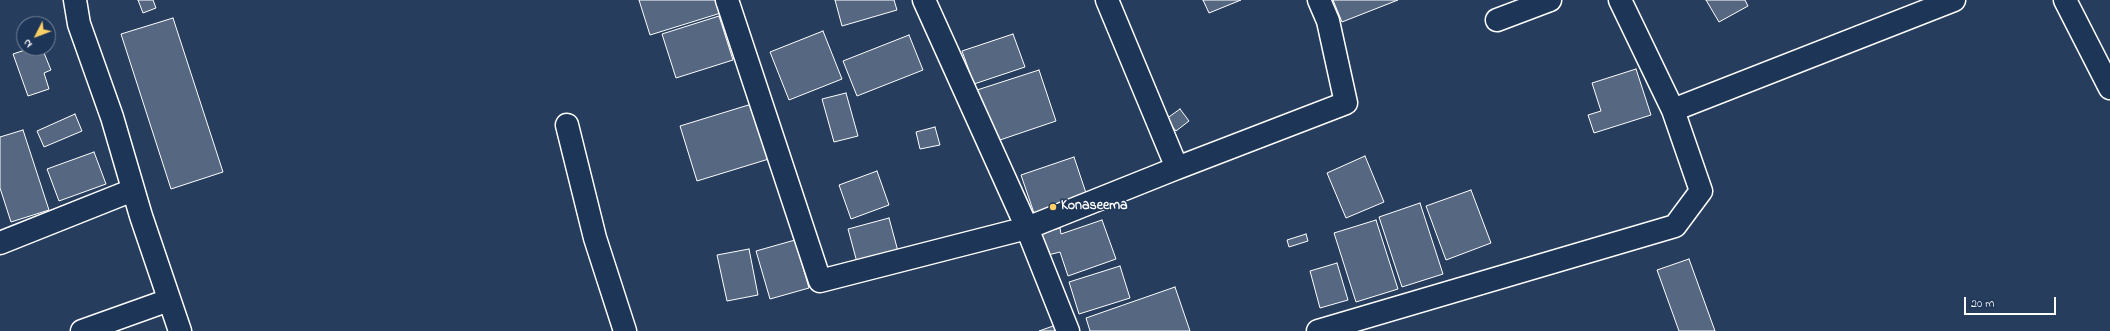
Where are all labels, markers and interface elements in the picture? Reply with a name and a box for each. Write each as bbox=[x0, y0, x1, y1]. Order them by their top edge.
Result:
north arrow bbox=[16, 16, 56, 56]
text: N bbox=[19, 35, 36, 51]
place label: Konaseema bbox=[1061, 199, 1128, 215]
marker: Konaseema bbox=[1048, 202, 1058, 212]
scale bar bbox=[1966, 289, 2058, 315]
text: 20 m bbox=[1971, 295, 1994, 313]

